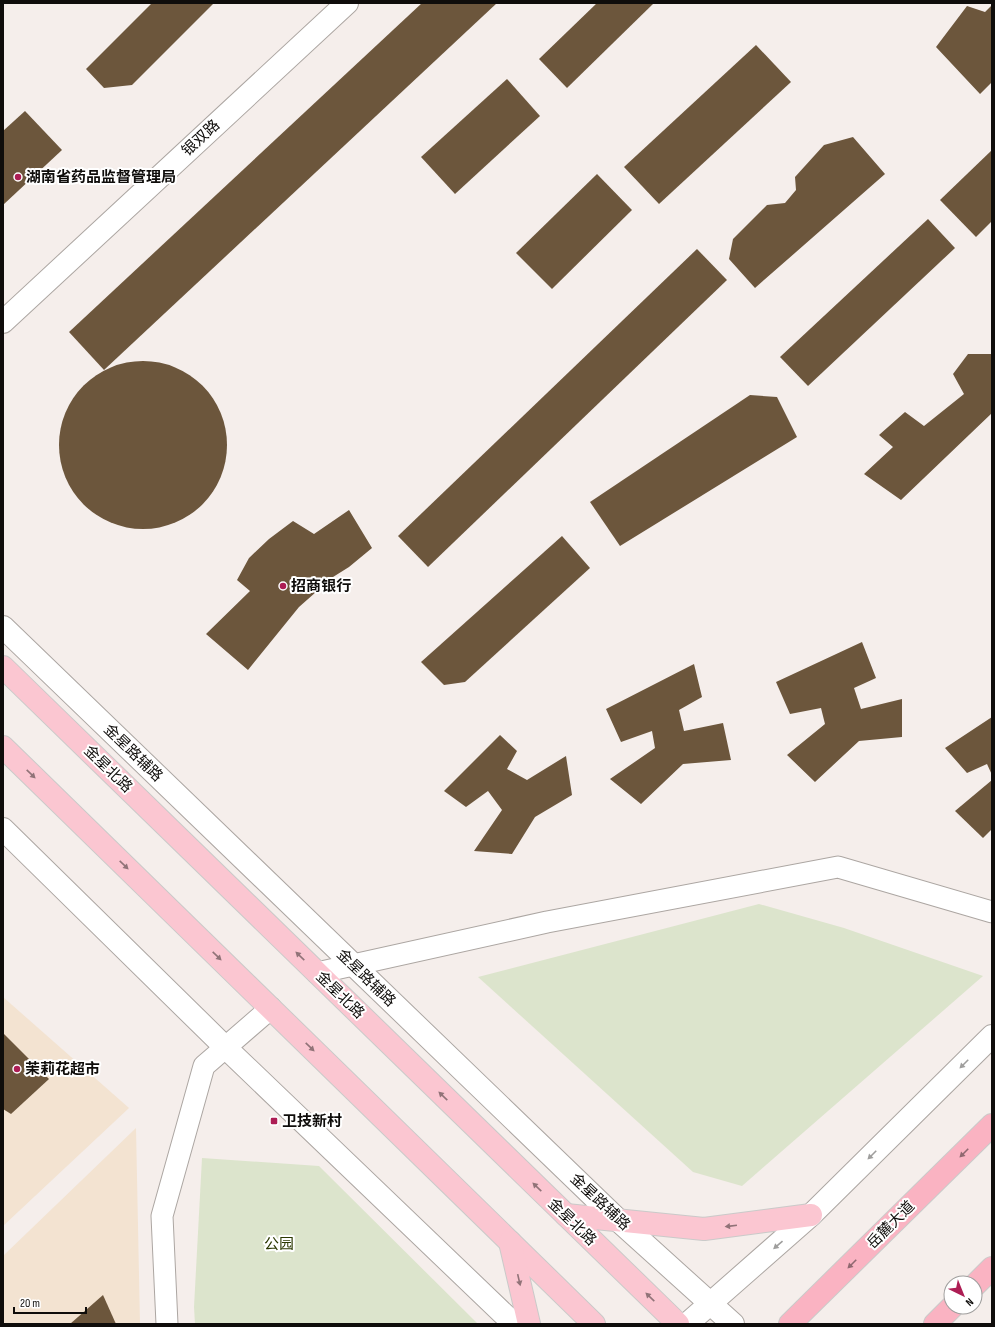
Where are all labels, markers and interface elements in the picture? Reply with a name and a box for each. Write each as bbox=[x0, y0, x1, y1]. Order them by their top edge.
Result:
street label: 银双路 bbox=[178, 116, 224, 160]
place label: 湖南省药品监督管理局 bbox=[26, 168, 176, 187]
marker: 湖南省药品监督管理局 bbox=[13, 172, 23, 182]
place label: 招商银行 bbox=[291, 577, 351, 596]
marker: 招商银行 bbox=[278, 581, 288, 591]
street label: 金星路辅路 bbox=[99, 720, 167, 786]
street label: 金星北路 bbox=[80, 741, 136, 797]
one-way arrow bbox=[26, 769, 36, 779]
one-way arrow bbox=[119, 860, 129, 870]
street label: 金星路辅路 bbox=[332, 945, 400, 1011]
one-way arrow bbox=[212, 951, 222, 961]
one-way arrow bbox=[295, 951, 305, 961]
street label: 金星北路 bbox=[312, 967, 368, 1023]
one-way arrow bbox=[305, 1042, 315, 1052]
one-way arrow bbox=[959, 1059, 969, 1069]
place label: 茉莉花超市 bbox=[25, 1060, 100, 1079]
marker: 茉莉花超市 bbox=[12, 1064, 22, 1074]
one-way arrow bbox=[438, 1091, 448, 1101]
place label: 卫技新村 bbox=[282, 1112, 342, 1131]
marker: 卫技新村 bbox=[269, 1116, 279, 1126]
one-way arrow bbox=[959, 1148, 969, 1158]
one-way arrow bbox=[867, 1150, 877, 1160]
street label: 金星路辅路 bbox=[566, 1169, 634, 1235]
one-way arrow bbox=[532, 1182, 542, 1191]
street label: 金星北路 bbox=[544, 1194, 600, 1250]
street label: 岳麓大道 bbox=[863, 1197, 919, 1253]
one-way arrow bbox=[725, 1222, 737, 1229]
park label: 公园 bbox=[264, 1235, 294, 1254]
one-way arrow bbox=[772, 1240, 783, 1249]
one-way arrow bbox=[847, 1259, 857, 1269]
one-way arrow bbox=[516, 1275, 522, 1287]
north arrow bbox=[943, 1275, 983, 1315]
scale bar bbox=[14, 1289, 86, 1315]
one-way arrow bbox=[645, 1292, 655, 1302]
text: N bbox=[963, 1295, 976, 1309]
text: 20 m bbox=[20, 1296, 40, 1311]

